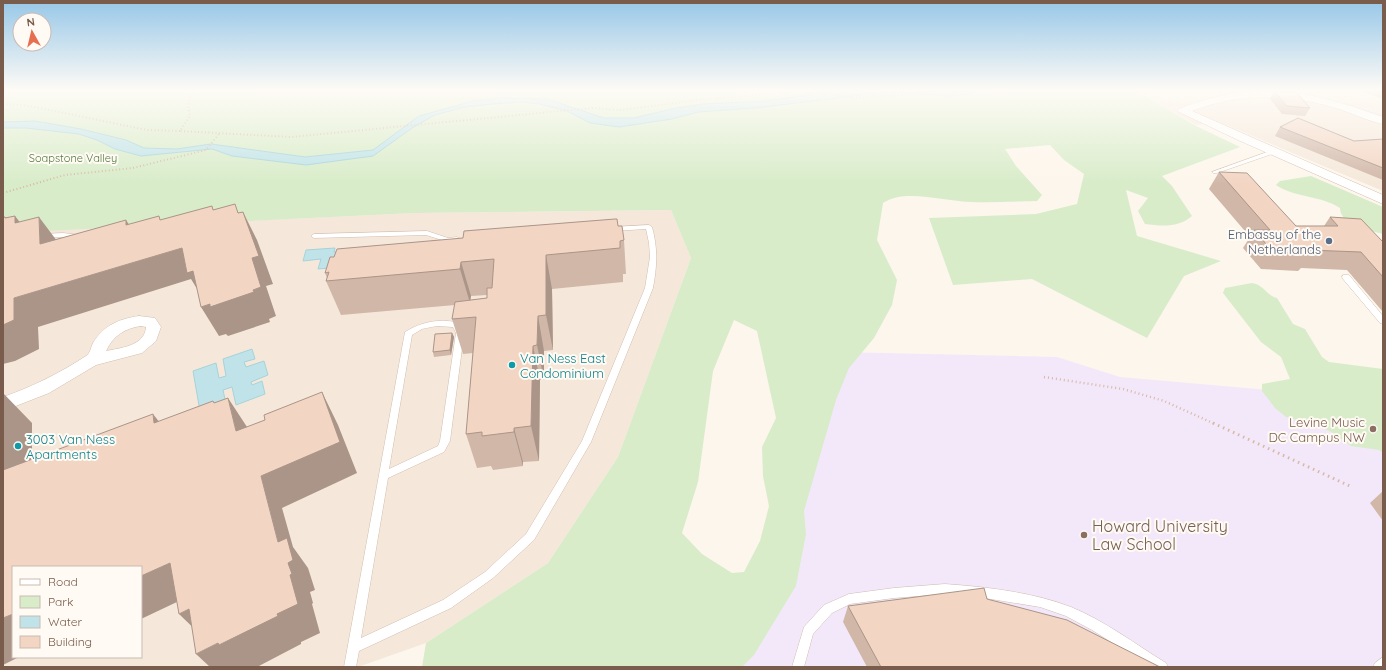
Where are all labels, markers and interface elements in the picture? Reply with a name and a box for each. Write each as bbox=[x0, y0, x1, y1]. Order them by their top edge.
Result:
north arrow bbox=[12, 12, 52, 52]
text: N bbox=[26, 15, 36, 30]
park label: Soapstone Valley bbox=[29, 151, 117, 165]
place label: Embassy of the Netherlands bbox=[1228, 226, 1321, 257]
marker: Embassy of the Netherlands bbox=[1324, 236, 1334, 246]
place label: Van Ness East Condominium bbox=[520, 350, 606, 381]
marker: Van Ness East Condominium bbox=[507, 360, 517, 370]
place label: Levine Music DC Campus NW bbox=[1268, 414, 1365, 445]
marker: Levine Music DC Campus NW bbox=[1368, 424, 1378, 434]
place label: 3003 Van Ness Apartments bbox=[26, 431, 115, 462]
marker: 3003 Van Ness Apartments bbox=[13, 441, 23, 451]
place label: Howard University Law School bbox=[1092, 516, 1228, 554]
marker: Howard University Law School bbox=[1079, 530, 1089, 540]
legend bbox=[12, 566, 142, 658]
text: Road bbox=[48, 574, 78, 589]
text: Park bbox=[48, 594, 73, 609]
text: Water bbox=[48, 614, 83, 629]
text: Building bbox=[48, 634, 92, 649]

